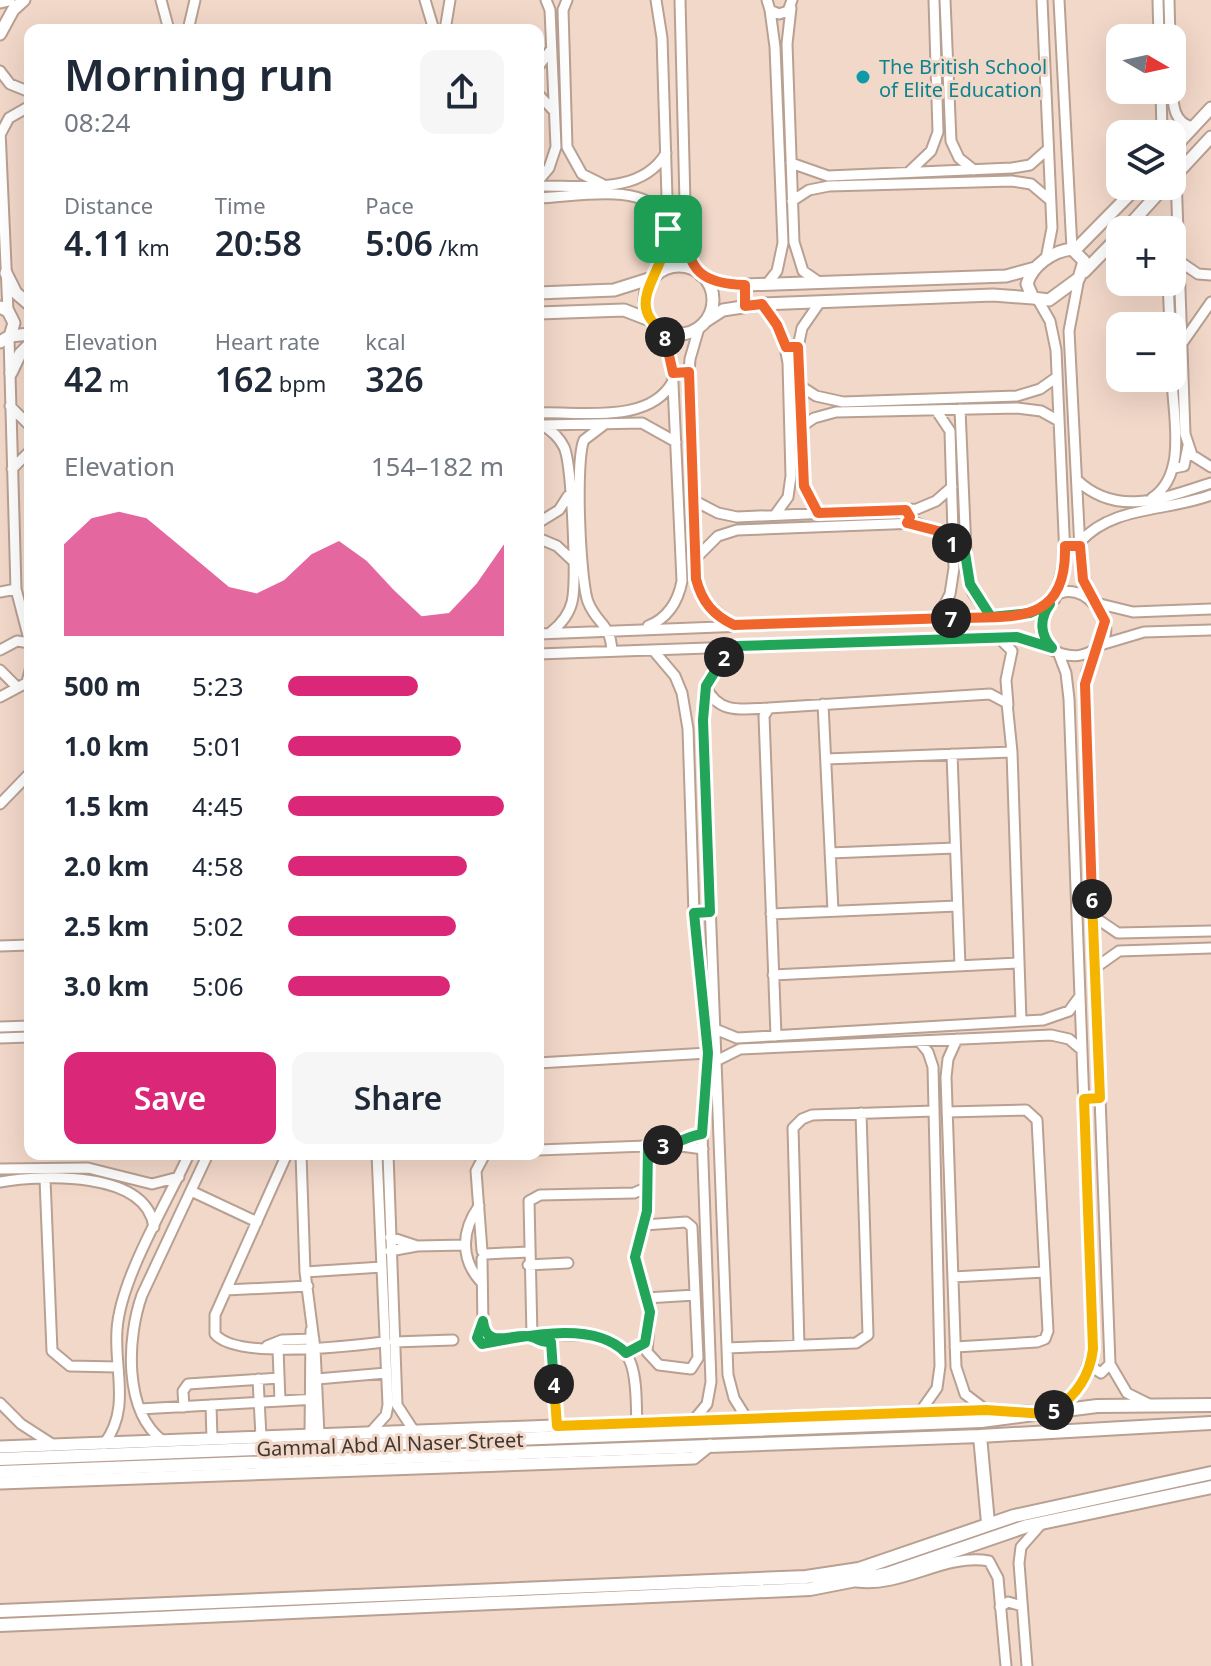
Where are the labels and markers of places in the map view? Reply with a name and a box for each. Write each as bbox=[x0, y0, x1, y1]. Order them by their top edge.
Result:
place label: The British School of Elite Education bbox=[879, 53, 1047, 103]
marker: The British School of Elite Education bbox=[854, 68, 872, 86]
pin bbox=[634, 195, 702, 263]
pin: 8 bbox=[645, 317, 685, 357]
pin: 1 bbox=[932, 523, 972, 563]
pin: 7 bbox=[931, 598, 971, 638]
pin: 2 bbox=[704, 637, 744, 677]
pin: 6 bbox=[1072, 879, 1112, 919]
pin: 3 bbox=[643, 1125, 683, 1165]
pin: 4 bbox=[534, 1364, 574, 1404]
pin: 5 bbox=[1034, 1390, 1074, 1430]

